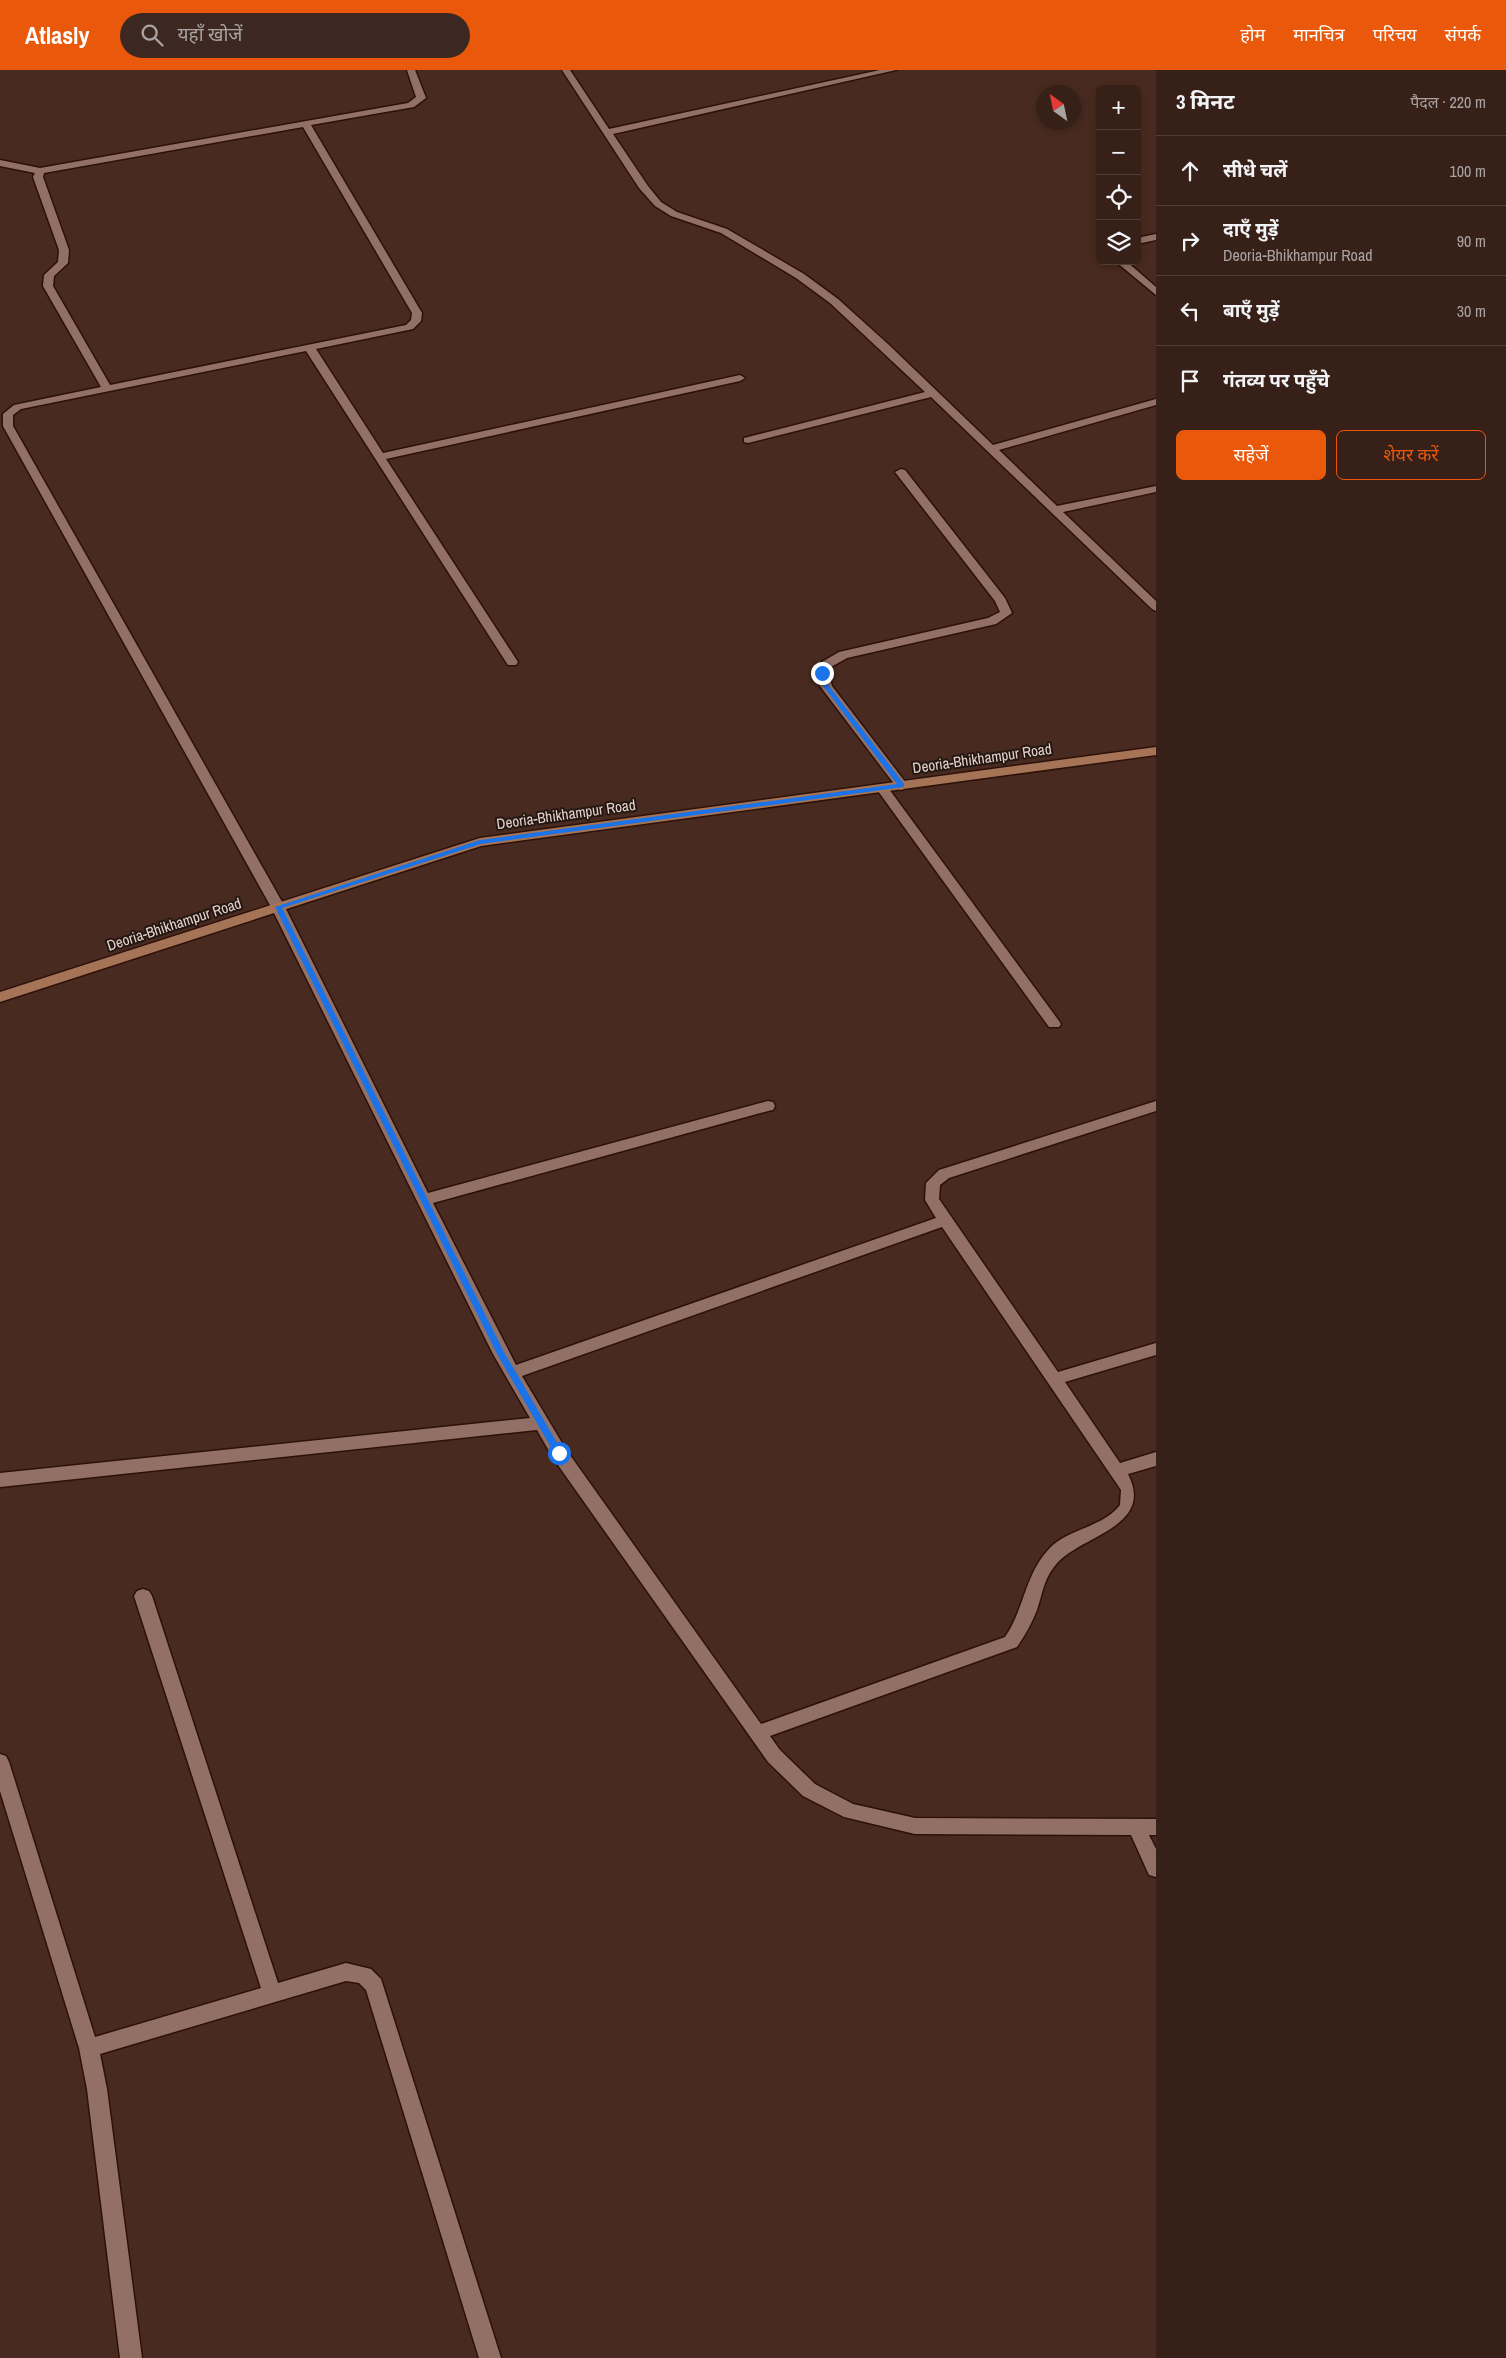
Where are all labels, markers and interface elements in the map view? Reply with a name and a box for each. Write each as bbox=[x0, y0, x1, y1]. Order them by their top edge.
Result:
search box bbox=[120, 13, 470, 58]
text: Atlasly bbox=[25, 19, 90, 51]
icon: search bbox=[138, 21, 166, 49]
text: यहाँ खोजें bbox=[178, 21, 242, 47]
text: होम bbox=[1240, 22, 1265, 47]
text: मानचित्र bbox=[1293, 22, 1345, 47]
text: परिचय bbox=[1373, 22, 1417, 47]
text: संपर्क bbox=[1445, 22, 1481, 47]
north arrow bbox=[1036, 85, 1081, 130]
map controls bbox=[1096, 85, 1141, 265]
button: + bbox=[1096, 85, 1141, 130]
text: 3 मिनट bbox=[1176, 87, 1234, 116]
text: पैदल · 220 m bbox=[1410, 91, 1486, 113]
button: − bbox=[1096, 130, 1141, 175]
icon: ahead bbox=[1176, 157, 1204, 185]
text: सीधे चलें bbox=[1223, 157, 1287, 183]
text: 100 m bbox=[1450, 160, 1486, 182]
button: locate bbox=[1096, 175, 1141, 220]
text: दाएँ मुड़ें bbox=[1223, 216, 1278, 242]
button: layers bbox=[1096, 220, 1141, 265]
icon: right bbox=[1176, 227, 1204, 255]
text: 90 m bbox=[1457, 230, 1486, 252]
text: Deoria-Bhikhampur Road bbox=[1223, 244, 1373, 266]
icon: left bbox=[1176, 297, 1204, 325]
text: बाएँ मुड़ें bbox=[1223, 297, 1279, 323]
text: 30 m bbox=[1457, 300, 1486, 322]
icon: arrive bbox=[1176, 367, 1204, 395]
text: गंतव्य पर पहुँचे bbox=[1223, 367, 1329, 393]
button: सहेजें bbox=[1176, 430, 1326, 480]
button: शेयर करें bbox=[1336, 430, 1486, 480]
route end bbox=[811, 662, 834, 685]
street label: Deoria-Bhikhampur Road bbox=[911, 738, 1053, 778]
street label: Deoria-Bhikhampur Road bbox=[495, 794, 637, 834]
street label: Deoria-Bhikhampur Road bbox=[104, 892, 244, 956]
route start bbox=[548, 1442, 571, 1465]

